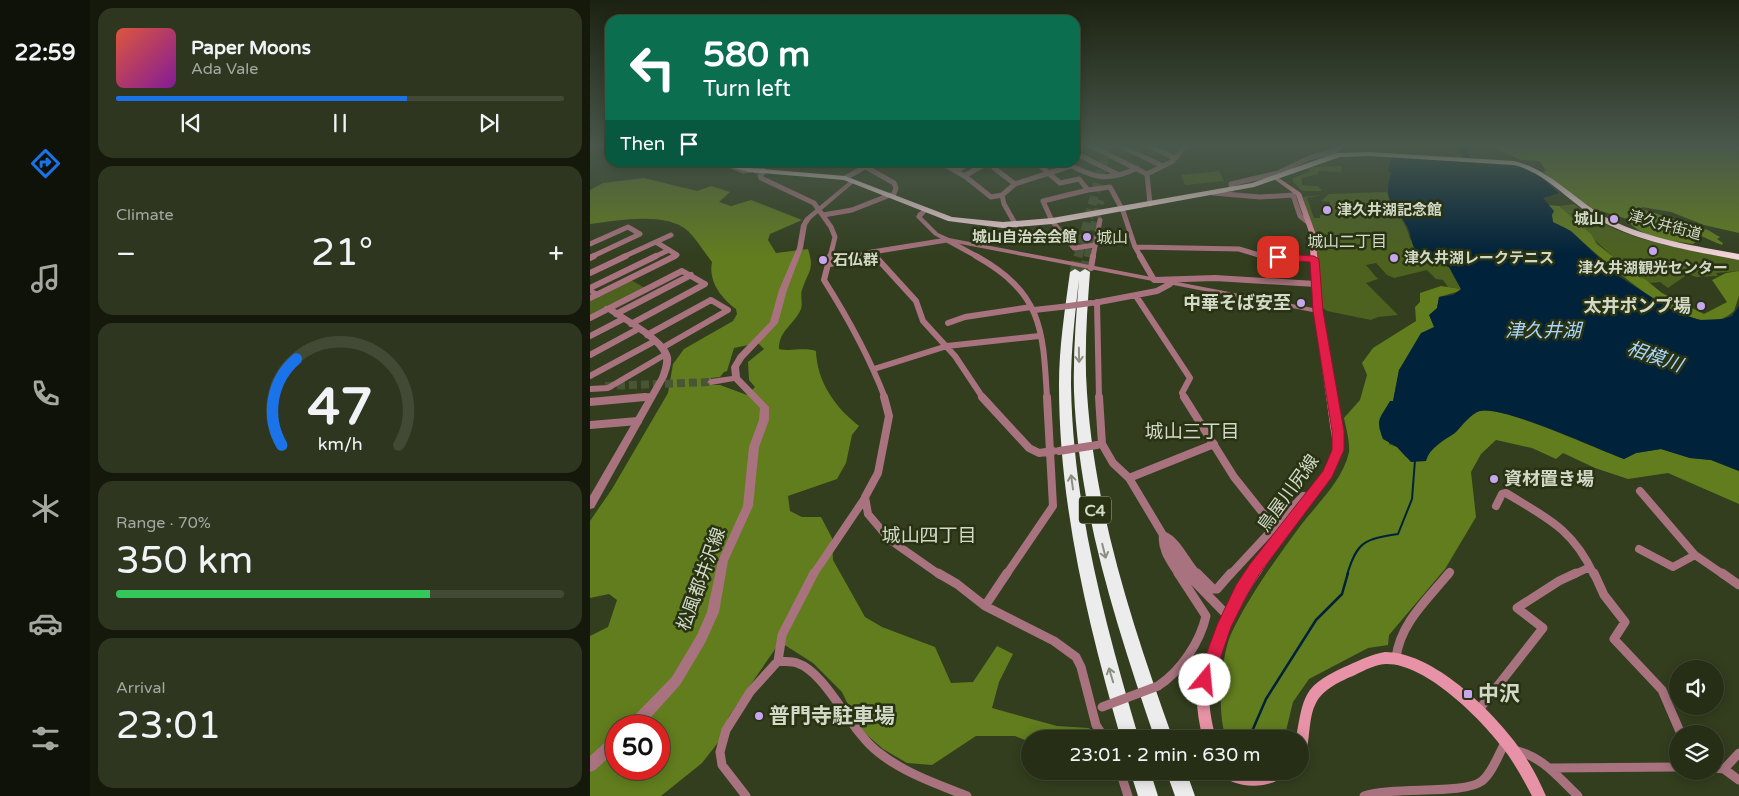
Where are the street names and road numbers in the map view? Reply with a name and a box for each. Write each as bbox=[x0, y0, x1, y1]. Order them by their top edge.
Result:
street label: 津久井街道 bbox=[1626, 207, 1704, 243]
street label: 鳥屋川尻線 bbox=[1253, 450, 1323, 536]
road number: C4 bbox=[1079, 496, 1111, 524]
street label: 松風都井沢線 bbox=[672, 524, 730, 634]

